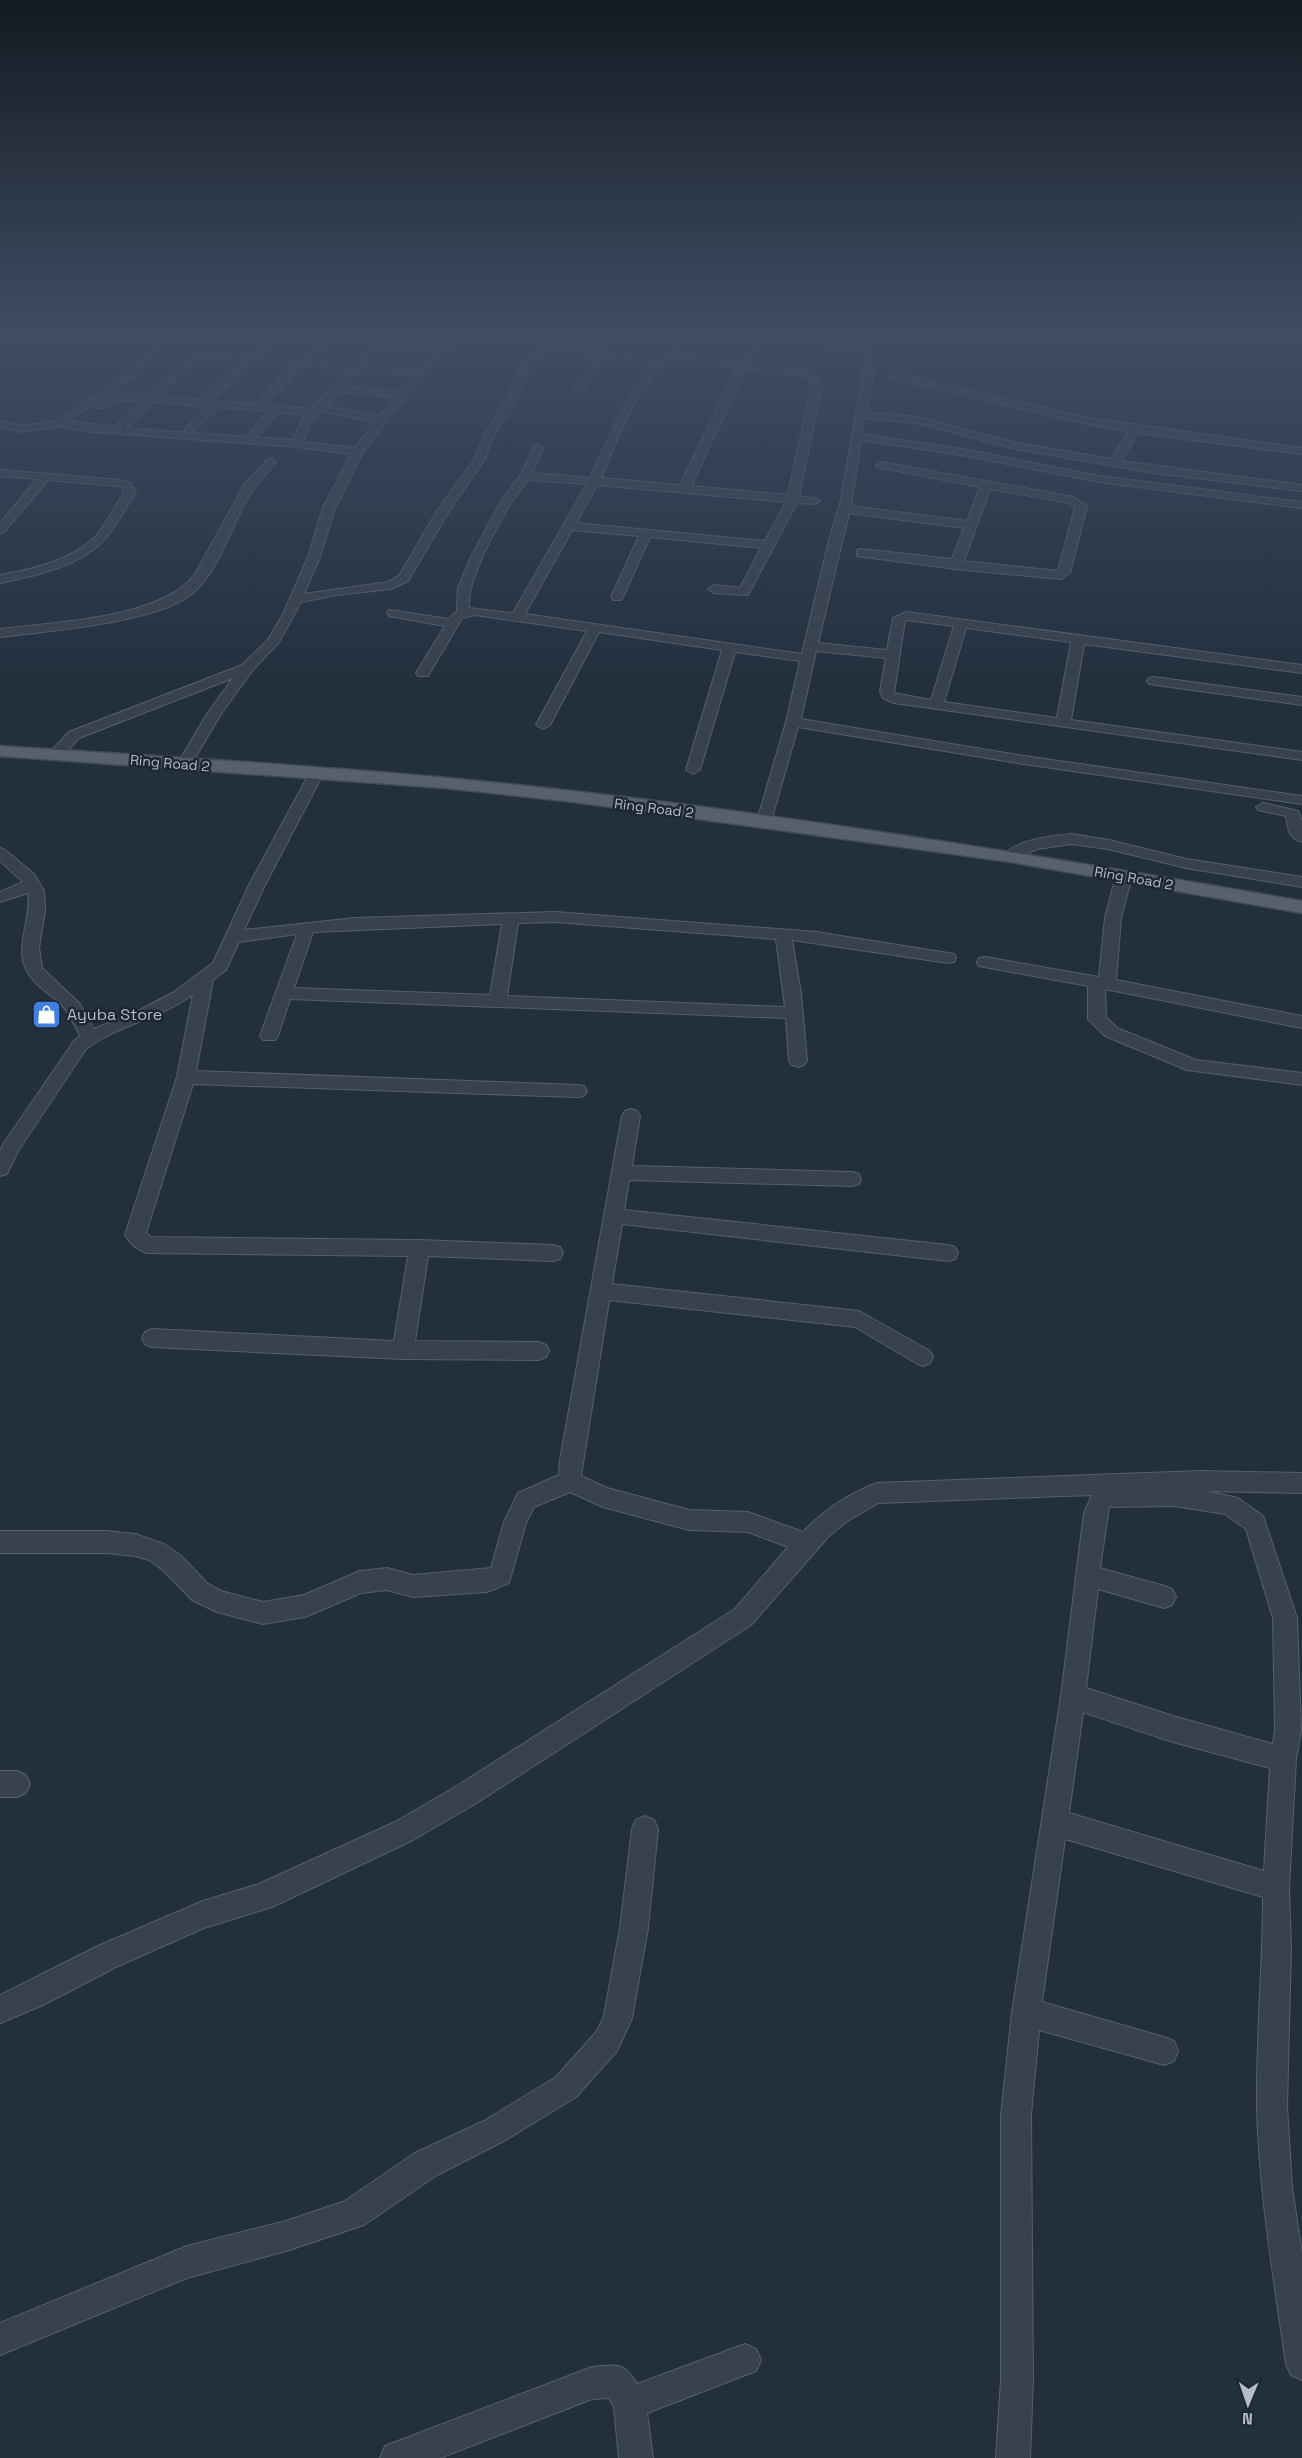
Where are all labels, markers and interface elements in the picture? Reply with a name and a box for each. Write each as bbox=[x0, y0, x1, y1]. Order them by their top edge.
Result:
street label: Ring Road 2 bbox=[129, 751, 211, 775]
street label: Ring Road 2 bbox=[613, 794, 695, 822]
street label: Ring Road 2 bbox=[1093, 862, 1175, 894]
shop icon: Ayuba Store bbox=[30, 998, 62, 1030]
place label: Ayuba Store bbox=[67, 1004, 162, 1025]
north arrow bbox=[1218, 2374, 1278, 2434]
text: N bbox=[1242, 2408, 1253, 2429]

